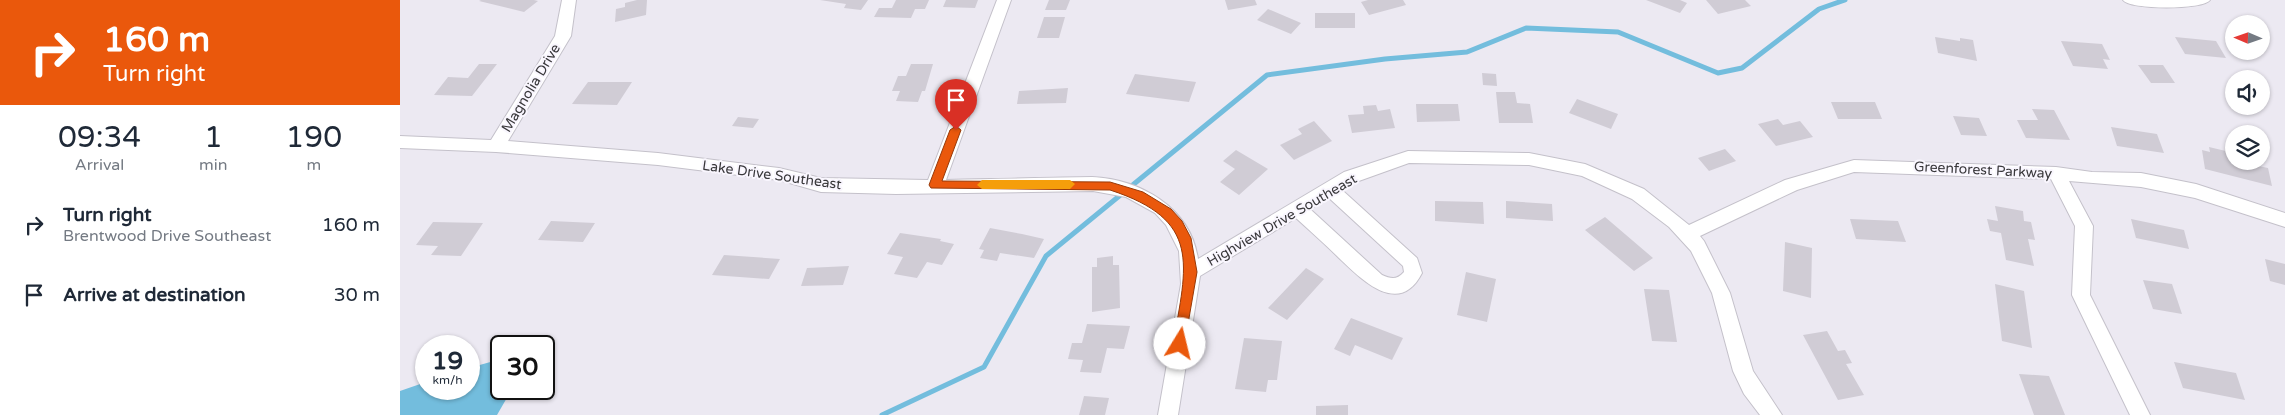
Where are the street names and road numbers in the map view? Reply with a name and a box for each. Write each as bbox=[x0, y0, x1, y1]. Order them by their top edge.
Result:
street label: Magnolia Drive bbox=[498, 41, 564, 135]
street label: Lake Drive Southeast bbox=[701, 157, 843, 193]
street label: Greenforest Parkway bbox=[1914, 158, 2053, 182]
street label: Highview Drive Southeast bbox=[1204, 170, 1360, 270]

